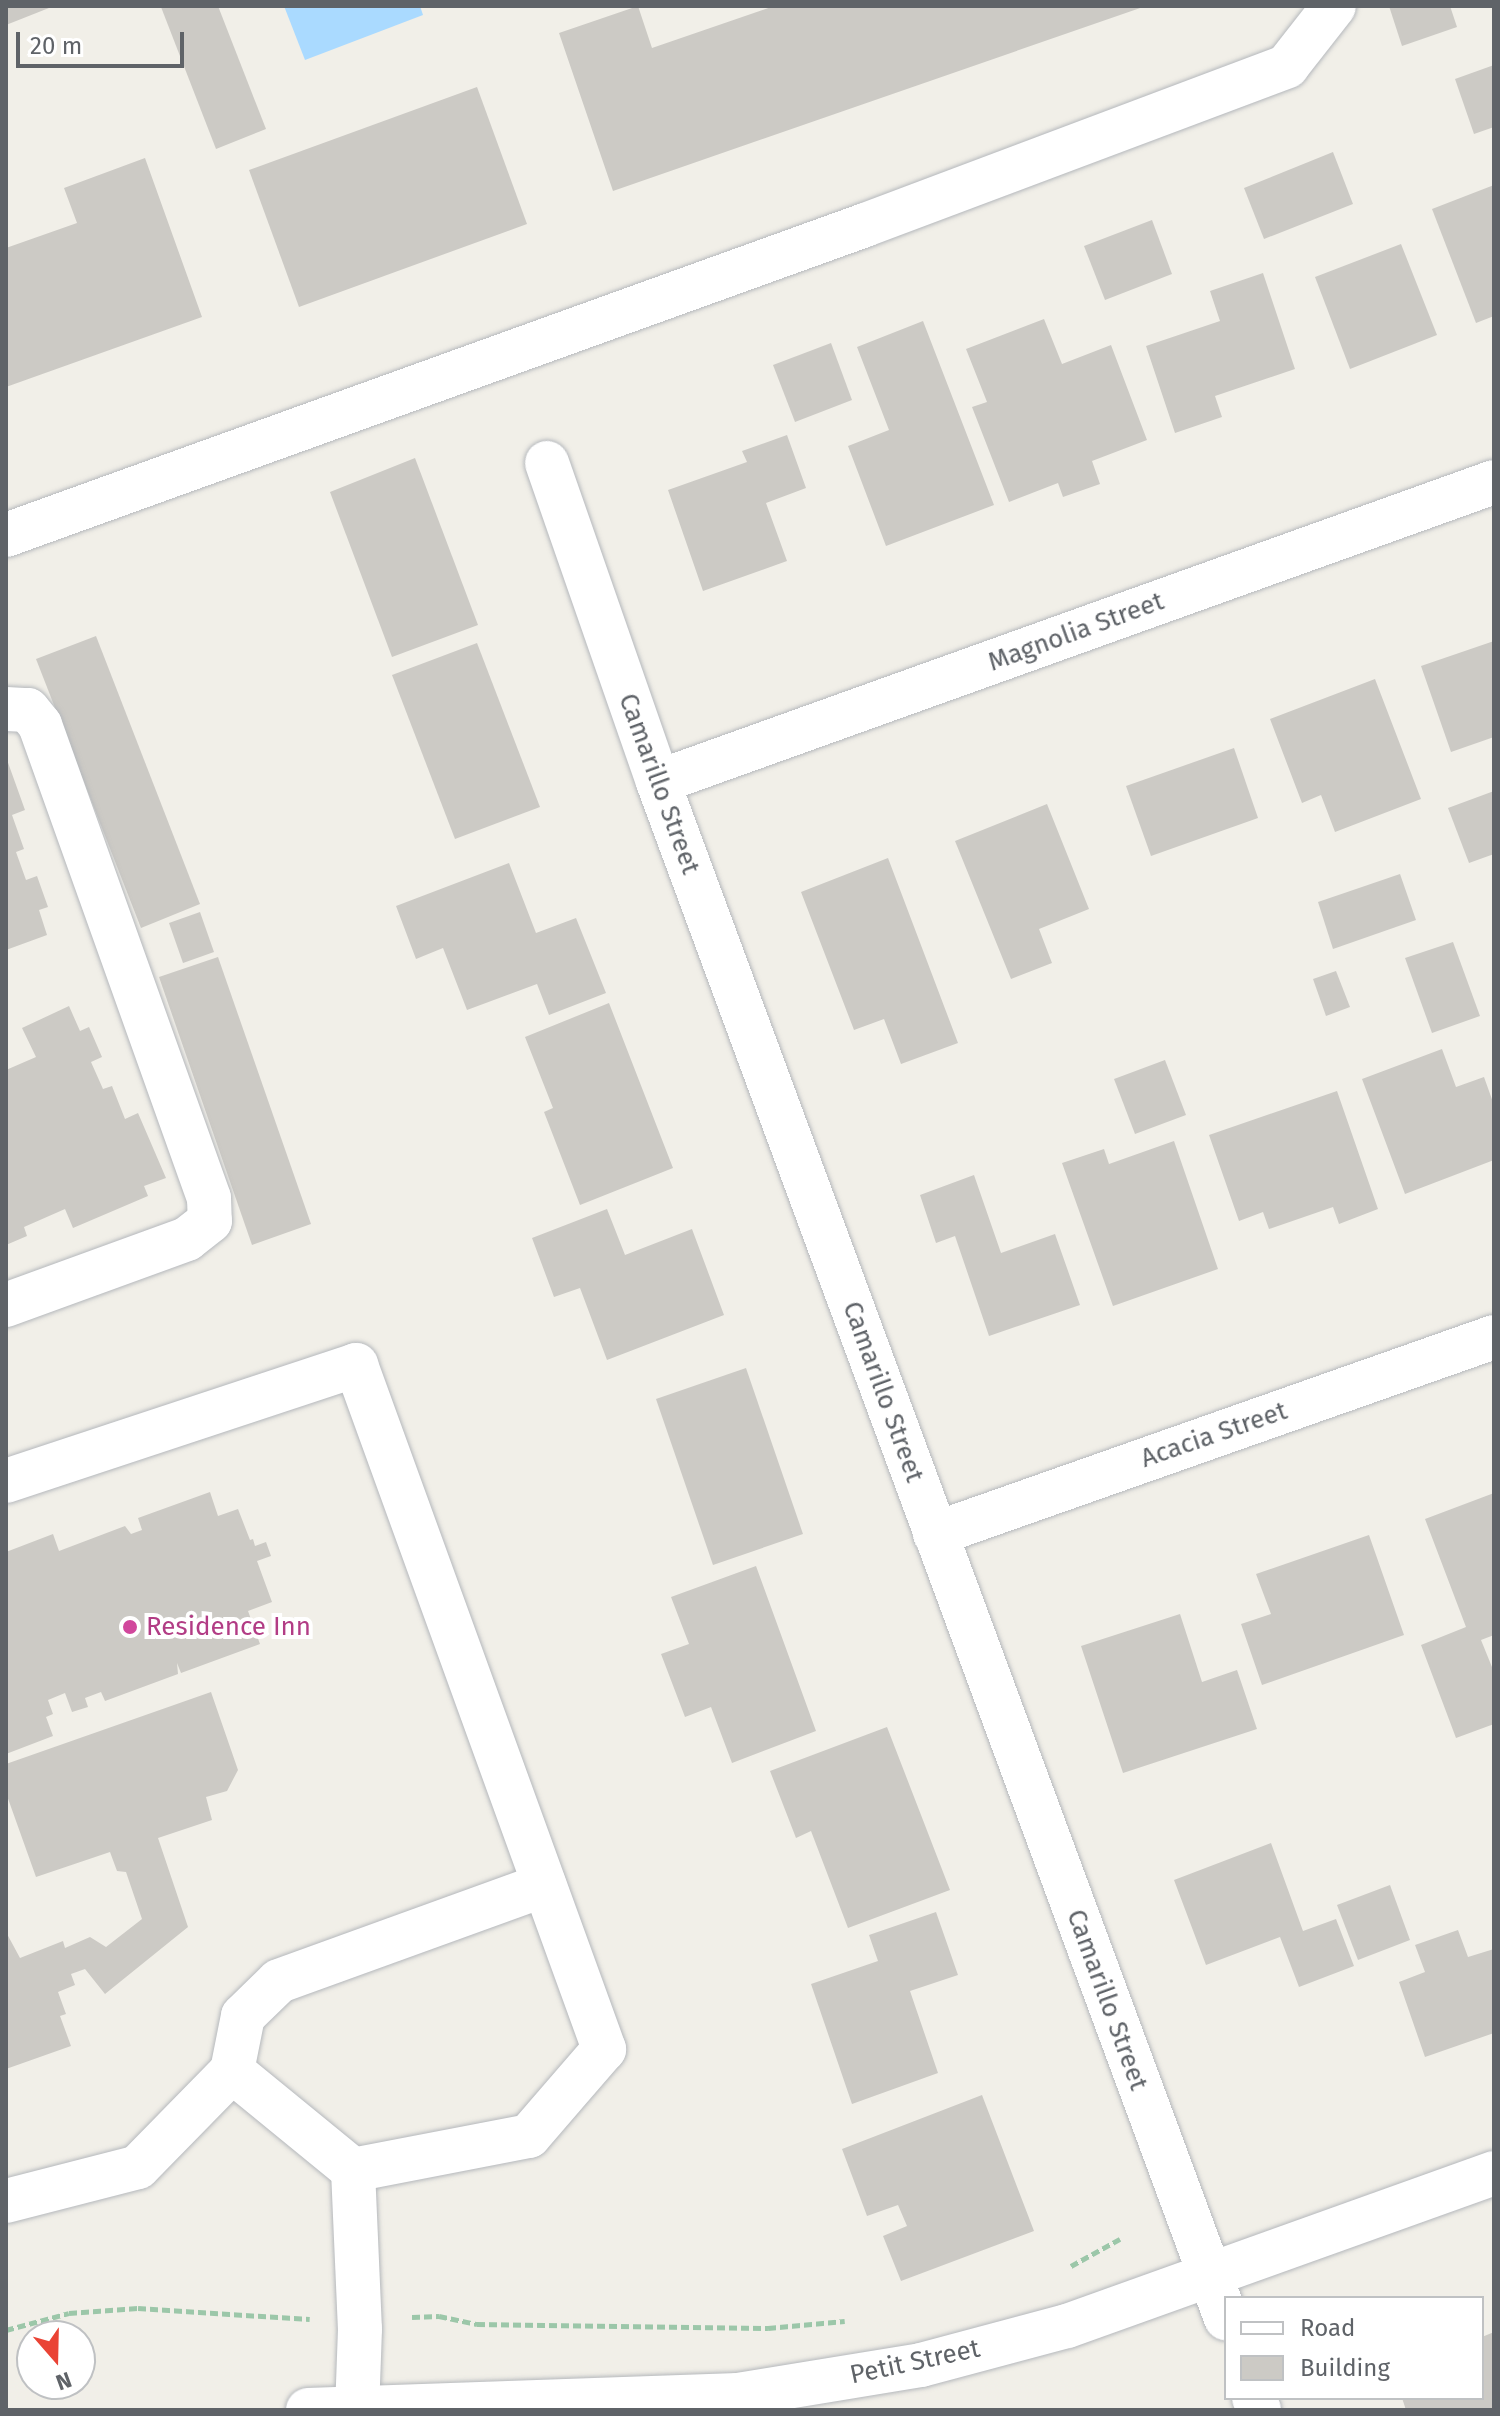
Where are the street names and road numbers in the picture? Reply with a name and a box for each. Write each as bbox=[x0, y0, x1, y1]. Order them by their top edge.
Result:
street label: Magnolia Street bbox=[984, 586, 1168, 678]
street label: Camarillo Street bbox=[612, 689, 706, 879]
street label: Camarillo Street bbox=[836, 1297, 930, 1487]
street label: Acacia Street bbox=[1137, 1395, 1291, 1475]
street label: Camarillo Street bbox=[1060, 1905, 1154, 2095]
street label: Petit Street bbox=[847, 2333, 983, 2391]

